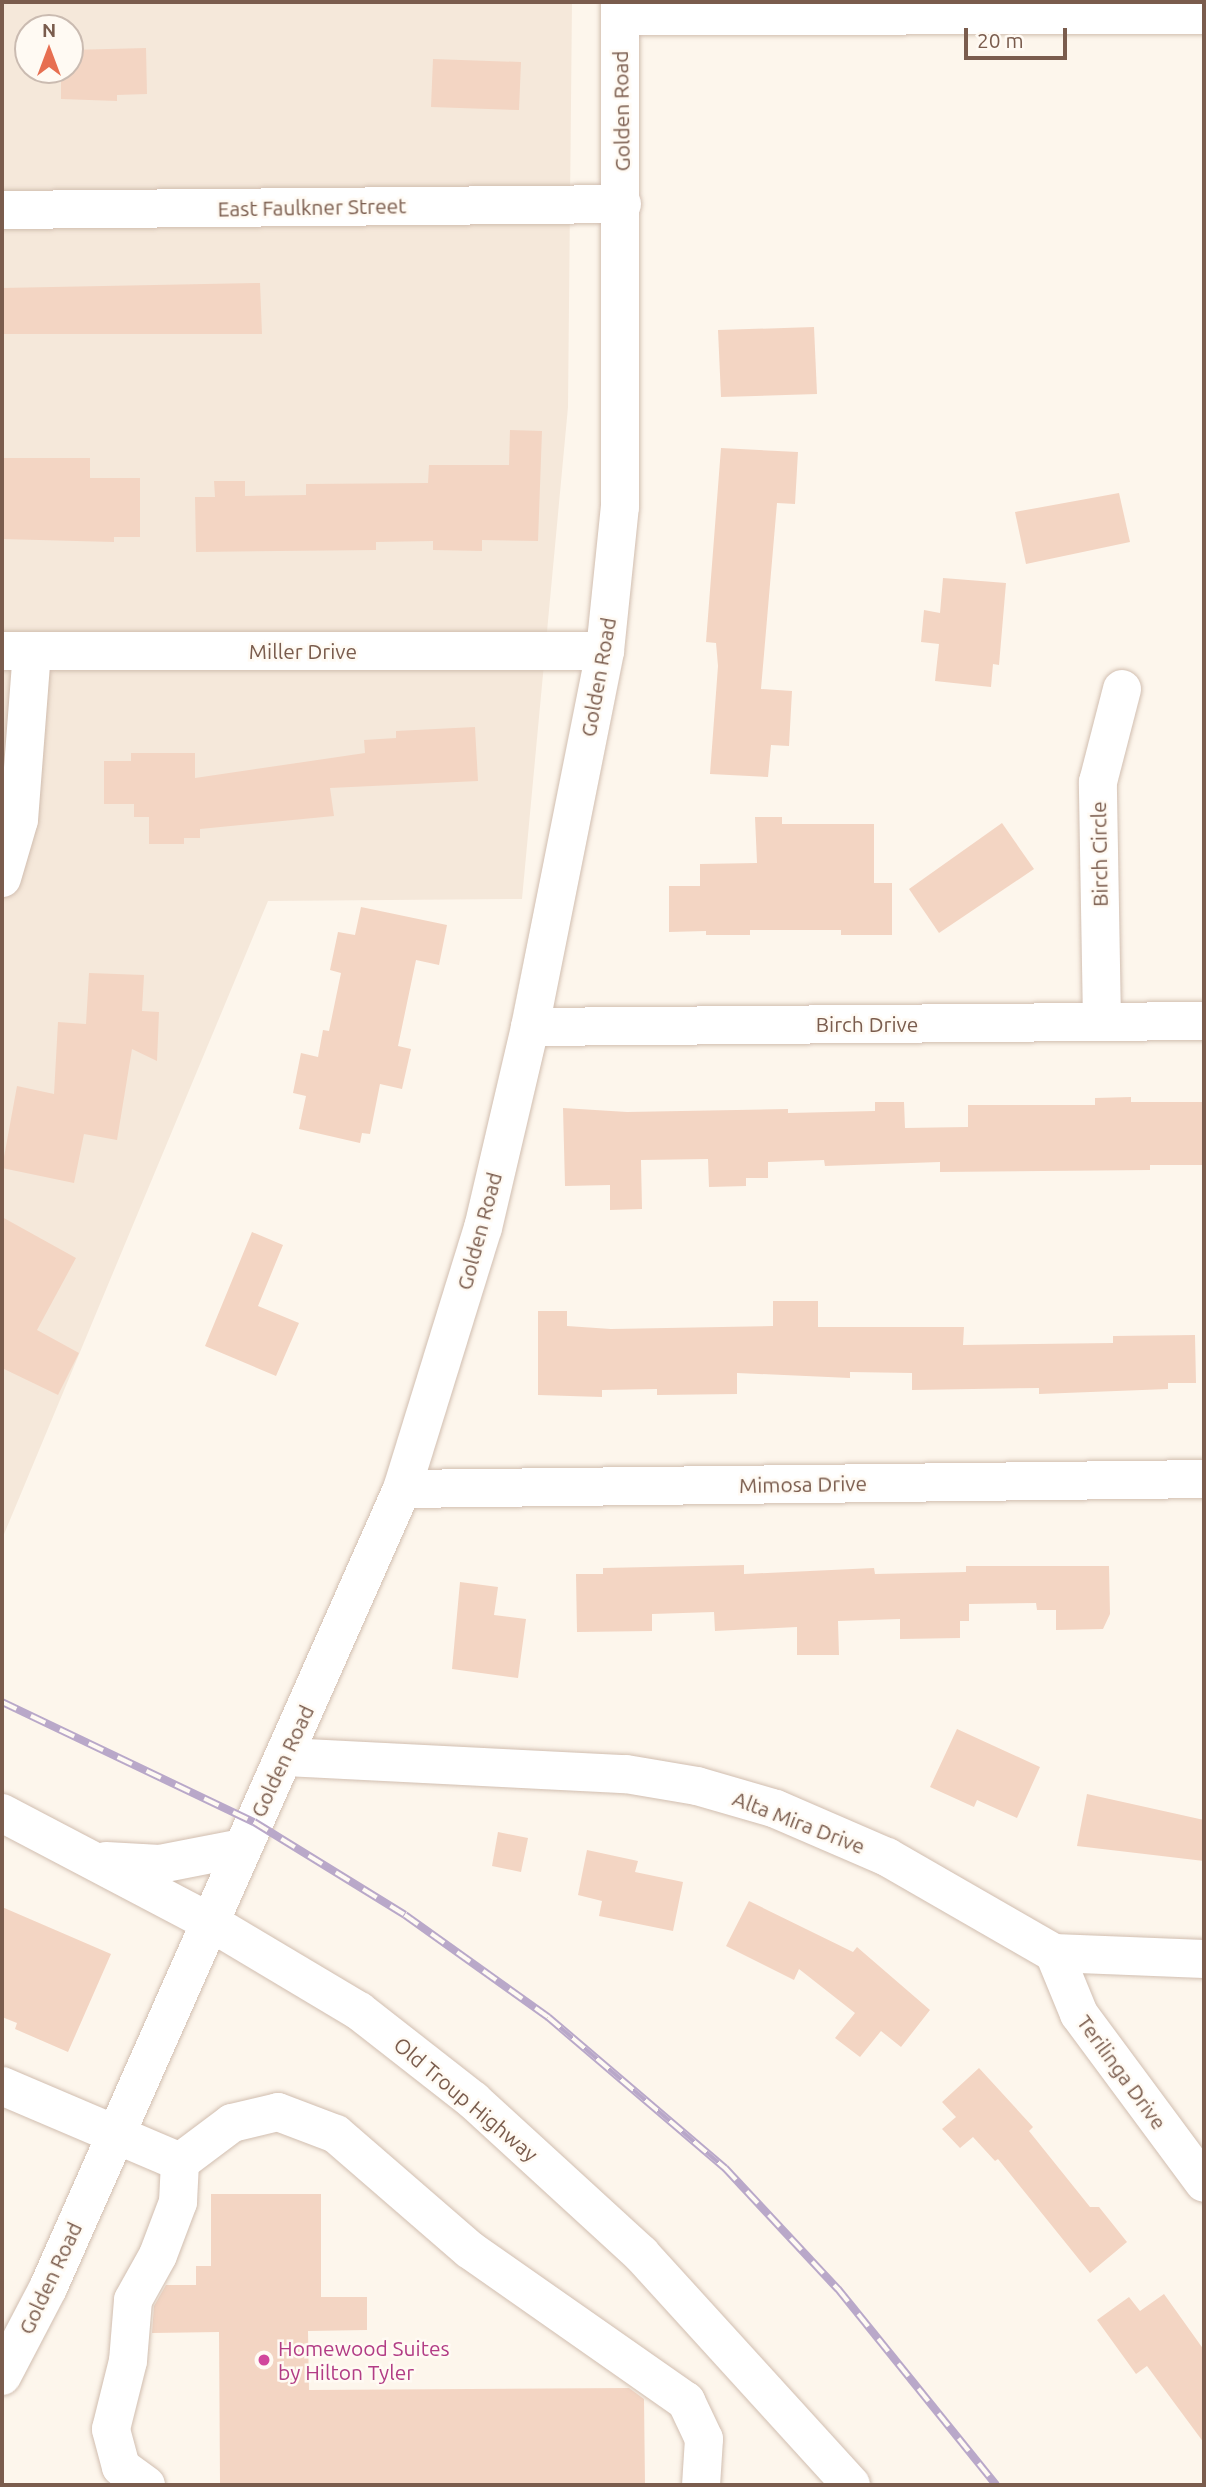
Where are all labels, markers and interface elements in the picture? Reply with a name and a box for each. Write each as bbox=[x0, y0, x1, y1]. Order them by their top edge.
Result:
north arrow bbox=[14, 14, 84, 84]
scale bar bbox=[968, 14, 1071, 58]
text: N bbox=[42, 19, 56, 41]
text: 20 m bbox=[977, 28, 1024, 52]
street label: Golden Road bbox=[607, 50, 635, 172]
street label: East Faulkner Street bbox=[217, 193, 407, 221]
street label: Golden Road bbox=[575, 615, 621, 739]
street label: Miller Drive bbox=[249, 638, 357, 664]
street label: Birch Circle bbox=[1085, 801, 1113, 907]
street label: Birch Drive bbox=[816, 1011, 918, 1037]
street label: Golden Road bbox=[451, 1169, 507, 1293]
street label: Mimosa Drive bbox=[739, 1470, 867, 1498]
street label: Golden Road bbox=[245, 1701, 319, 1821]
street label: Alta Mira Drive bbox=[729, 1785, 869, 1859]
street label: Terilinga Drive bbox=[1072, 2010, 1172, 2134]
street label: Old Troup Highway bbox=[389, 2031, 543, 2167]
street label: Golden Road bbox=[13, 2218, 87, 2338]
place label: Homewood Suites by Hilton Tyler bbox=[278, 2335, 450, 2385]
marker: Homewood Suites by Hilton Tyler bbox=[256, 2352, 272, 2368]

